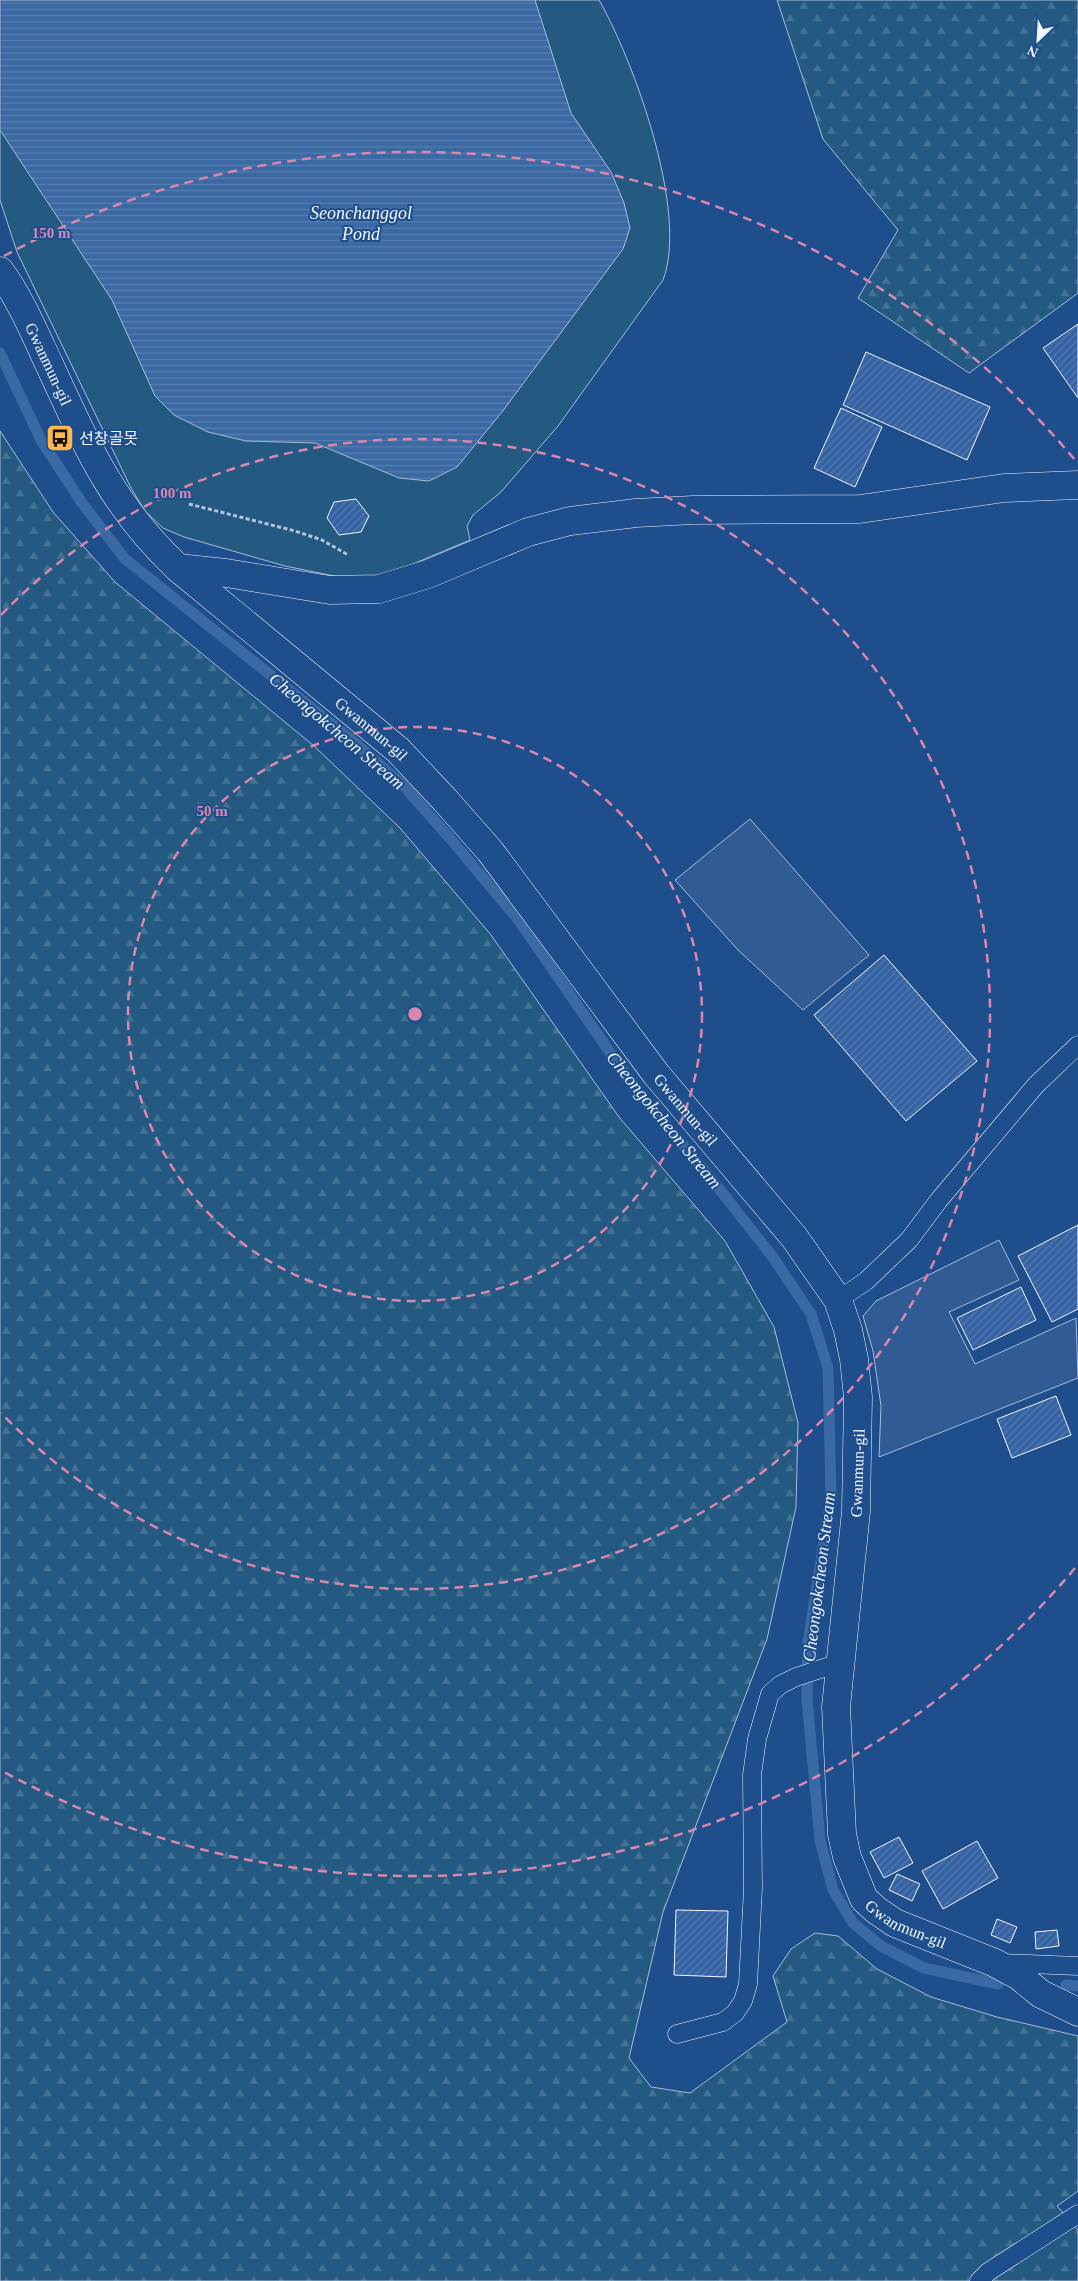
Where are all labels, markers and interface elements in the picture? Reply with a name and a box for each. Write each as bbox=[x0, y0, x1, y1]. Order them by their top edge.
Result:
north arrow bbox=[1013, 15, 1063, 65]
text: N bbox=[1025, 42, 1040, 60]
water label: Seonchanggol Pond bbox=[310, 203, 412, 244]
text: 150 m bbox=[32, 225, 71, 241]
street label: Gwanmun-gil bbox=[22, 320, 75, 408]
bus stop icon: 선창골못 bbox=[45, 423, 75, 453]
place label: 선창골못 bbox=[79, 430, 138, 447]
text: 100 m bbox=[153, 485, 192, 501]
water label: Cheongokcheon Stream bbox=[265, 668, 409, 794]
street label: Gwanmun-gil bbox=[332, 694, 411, 764]
text: 50 m bbox=[196, 803, 228, 819]
centre of rings bbox=[406, 1005, 424, 1023]
water label: Cheongokcheon Stream bbox=[602, 1047, 726, 1193]
street label: Gwanmun-gil bbox=[650, 1070, 721, 1150]
street label: Gwanmun-gil bbox=[847, 1428, 869, 1518]
water label: Cheongokcheon Stream bbox=[799, 1491, 839, 1663]
street label: Gwanmun-gil bbox=[862, 1896, 949, 1952]

